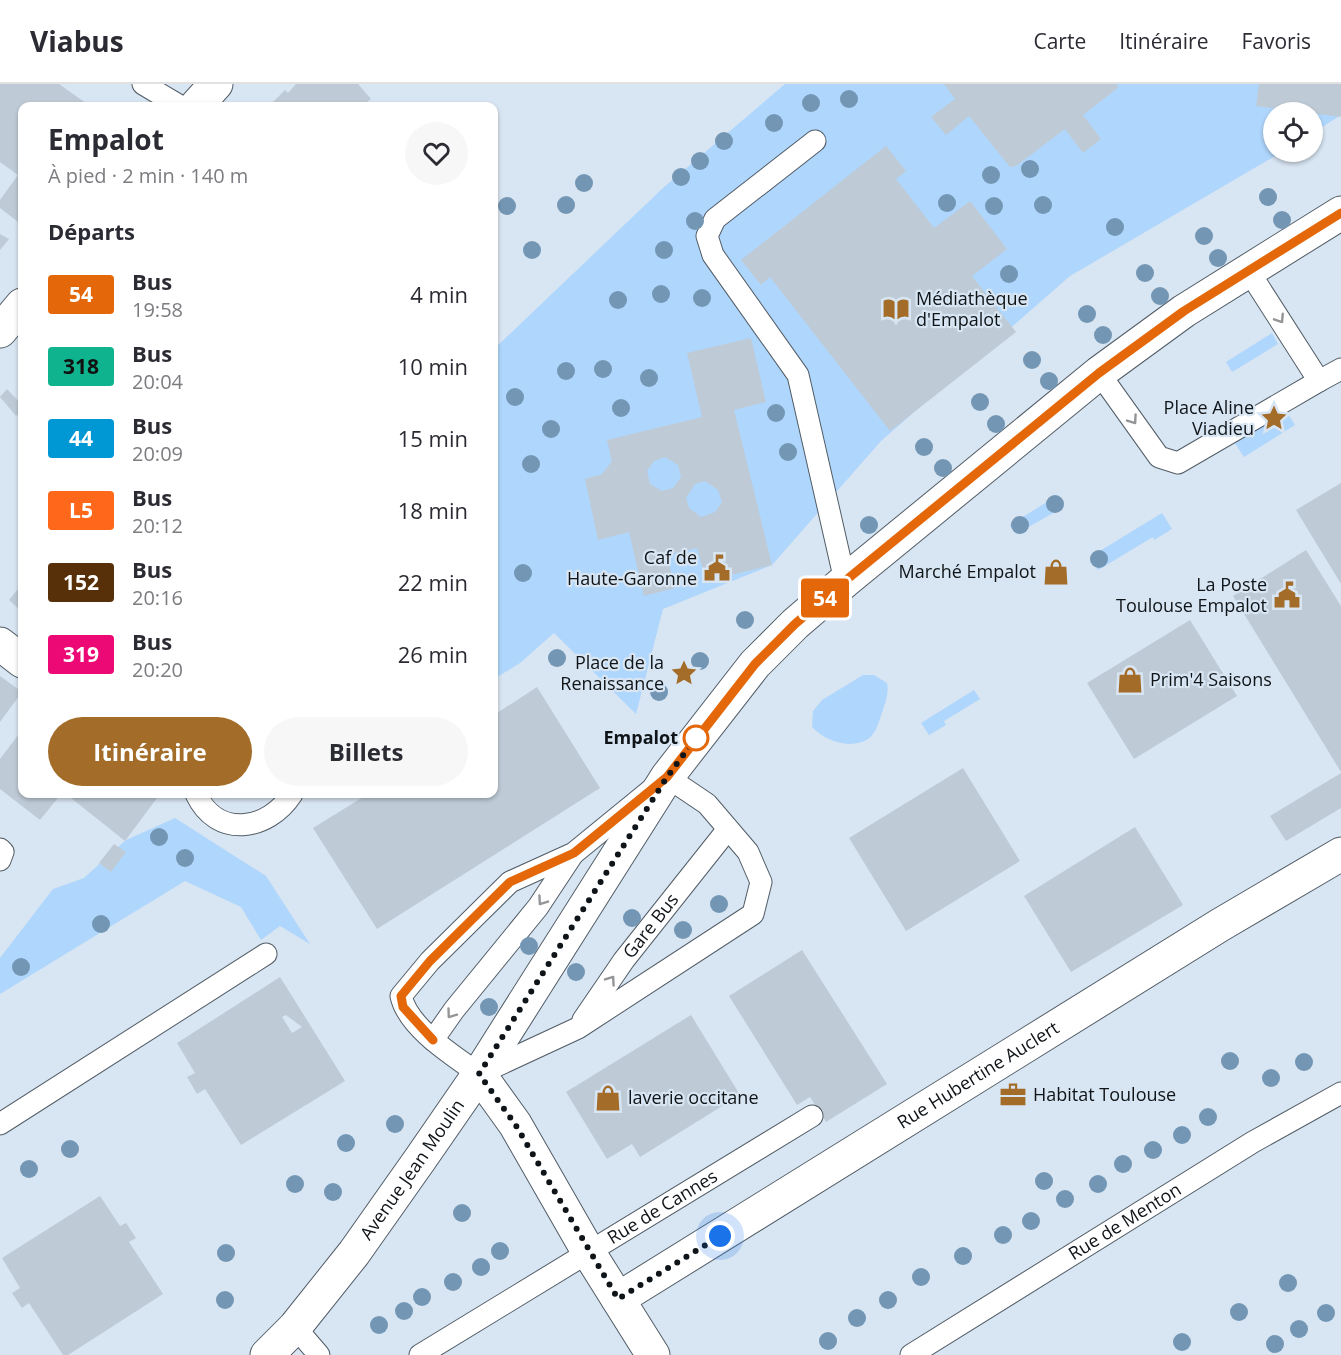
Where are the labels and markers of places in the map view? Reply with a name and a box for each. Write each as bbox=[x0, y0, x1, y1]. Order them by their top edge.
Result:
place label: Médiathèque d'Empalot bbox=[916, 286, 1028, 331]
library icon: Médiathèque d'Empalot bbox=[881, 294, 911, 324]
place label: Place Aline Viadieu bbox=[1164, 395, 1254, 440]
place icon: Place Aline Viadieu bbox=[1259, 403, 1289, 433]
place label: Caf de Haute-Garonne bbox=[567, 545, 697, 590]
public building icon: Caf de Haute-Garonne bbox=[702, 553, 732, 583]
shop icon: Marché Empalot bbox=[1041, 557, 1071, 587]
place label: Marché Empalot bbox=[899, 559, 1036, 583]
place label: La Poste Toulouse Empalot bbox=[1116, 572, 1267, 617]
public building icon: La Poste Toulouse Empalot bbox=[1272, 580, 1302, 610]
place label: Place de la Renaissance bbox=[560, 650, 664, 695]
place icon: Place de la Renaissance bbox=[669, 658, 699, 688]
shop icon: Prim'4 Saisons bbox=[1115, 665, 1145, 695]
place label: Prim'4 Saisons bbox=[1150, 667, 1272, 691]
place label: Empalot bbox=[604, 725, 678, 749]
marker: Empalot bbox=[683, 725, 709, 751]
office icon: Habitat Toulouse bbox=[998, 1080, 1028, 1110]
place label: Habitat Toulouse bbox=[1033, 1082, 1176, 1106]
shop icon: laverie occitane bbox=[593, 1083, 623, 1113]
place label: laverie occitane bbox=[628, 1085, 759, 1109]

